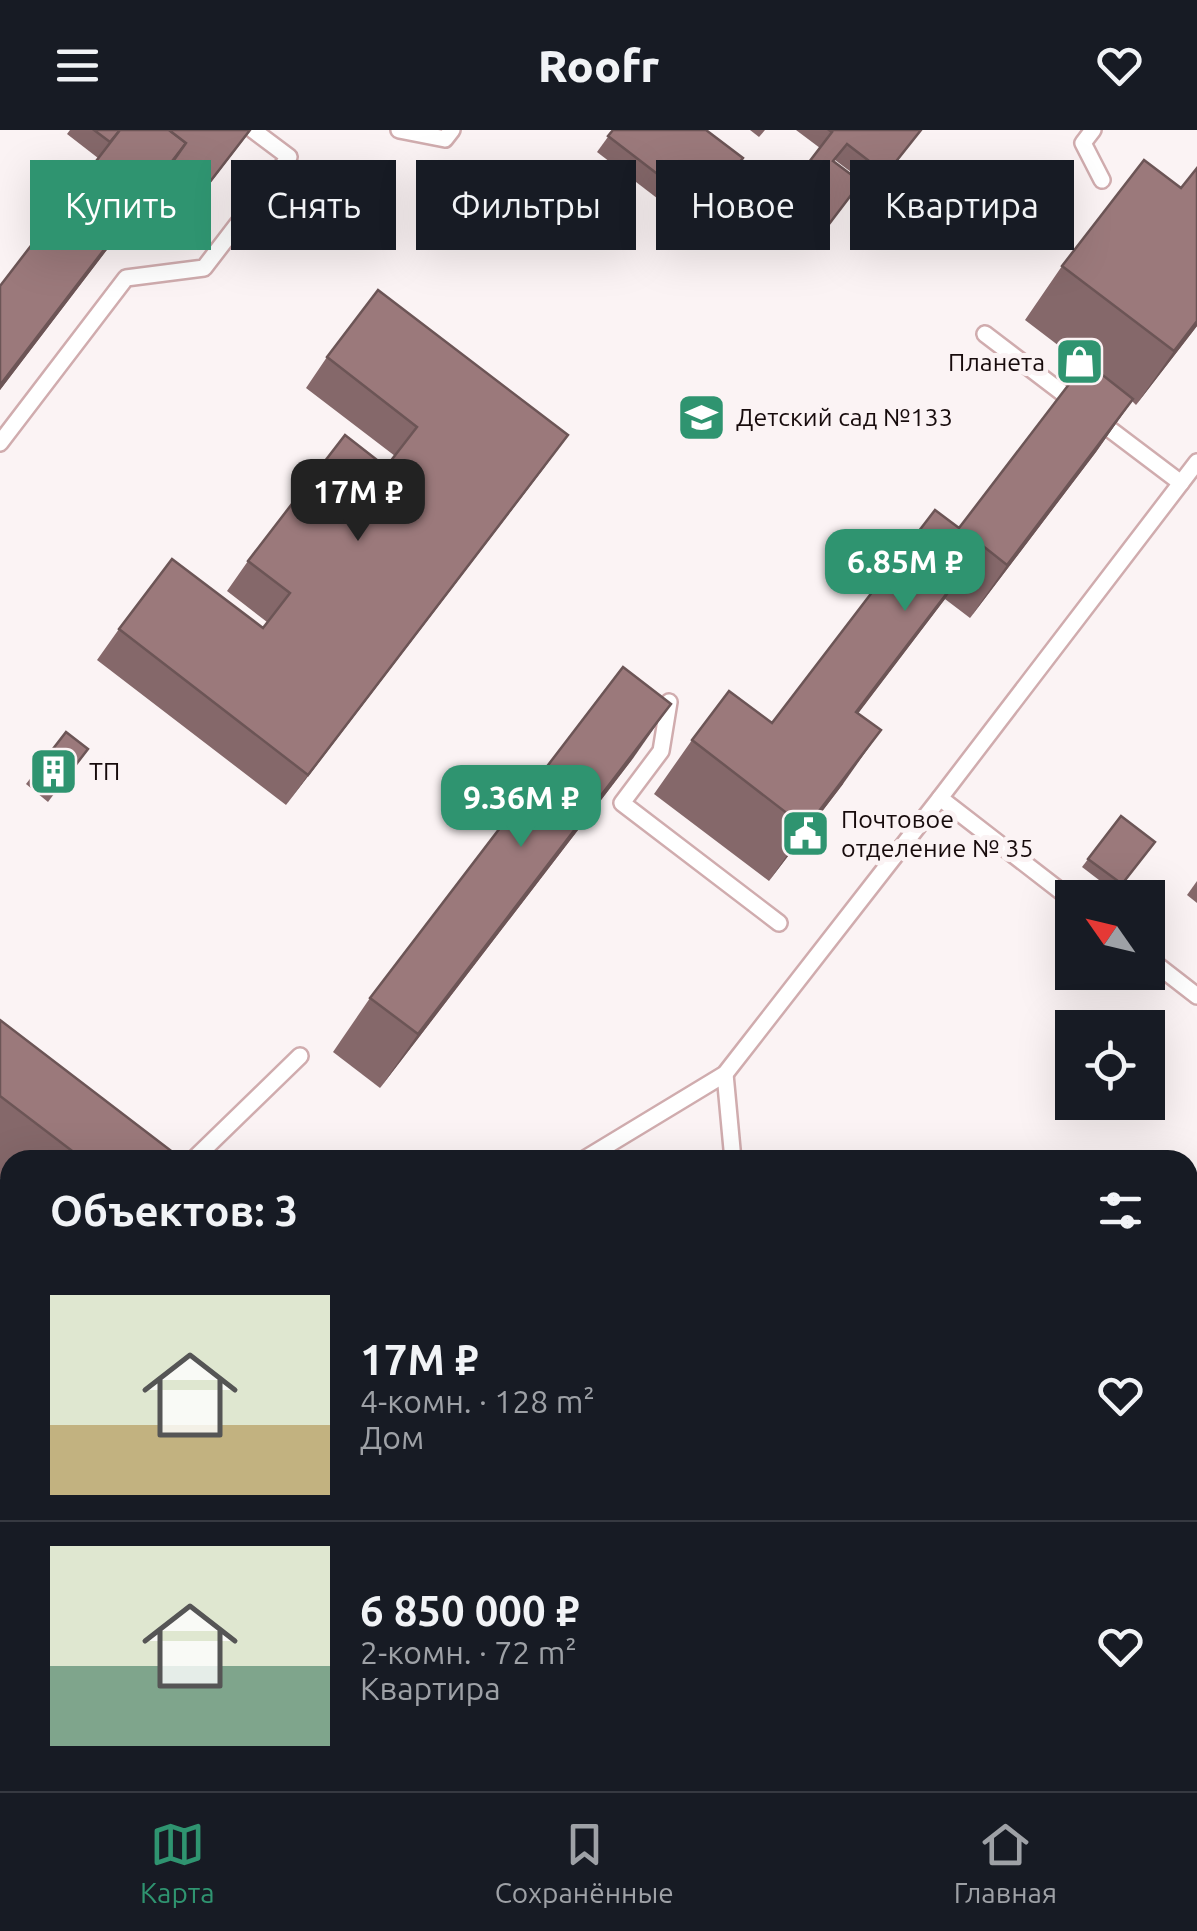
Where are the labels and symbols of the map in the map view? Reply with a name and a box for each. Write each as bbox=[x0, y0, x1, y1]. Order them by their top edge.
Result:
shop icon: Планета bbox=[1054, 336, 1106, 388]
place label: Планета bbox=[948, 348, 1045, 376]
school or university icon: Детский сад №133 bbox=[675, 391, 727, 443]
place label: Детский сад №133 bbox=[736, 403, 953, 431]
pin: 17M ₽ bbox=[288, 459, 428, 544]
pin: 6.85M ₽ bbox=[813, 529, 997, 614]
building icon: ТП bbox=[28, 745, 80, 797]
place label: ТП bbox=[89, 757, 120, 785]
pin: 9.36M ₽ bbox=[429, 765, 613, 850]
place label: Почтовое отделение № 35 bbox=[841, 805, 1033, 862]
public building icon: Почтовое отделение № 35 bbox=[780, 807, 832, 859]
north arrow bbox=[1055, 880, 1165, 990]

